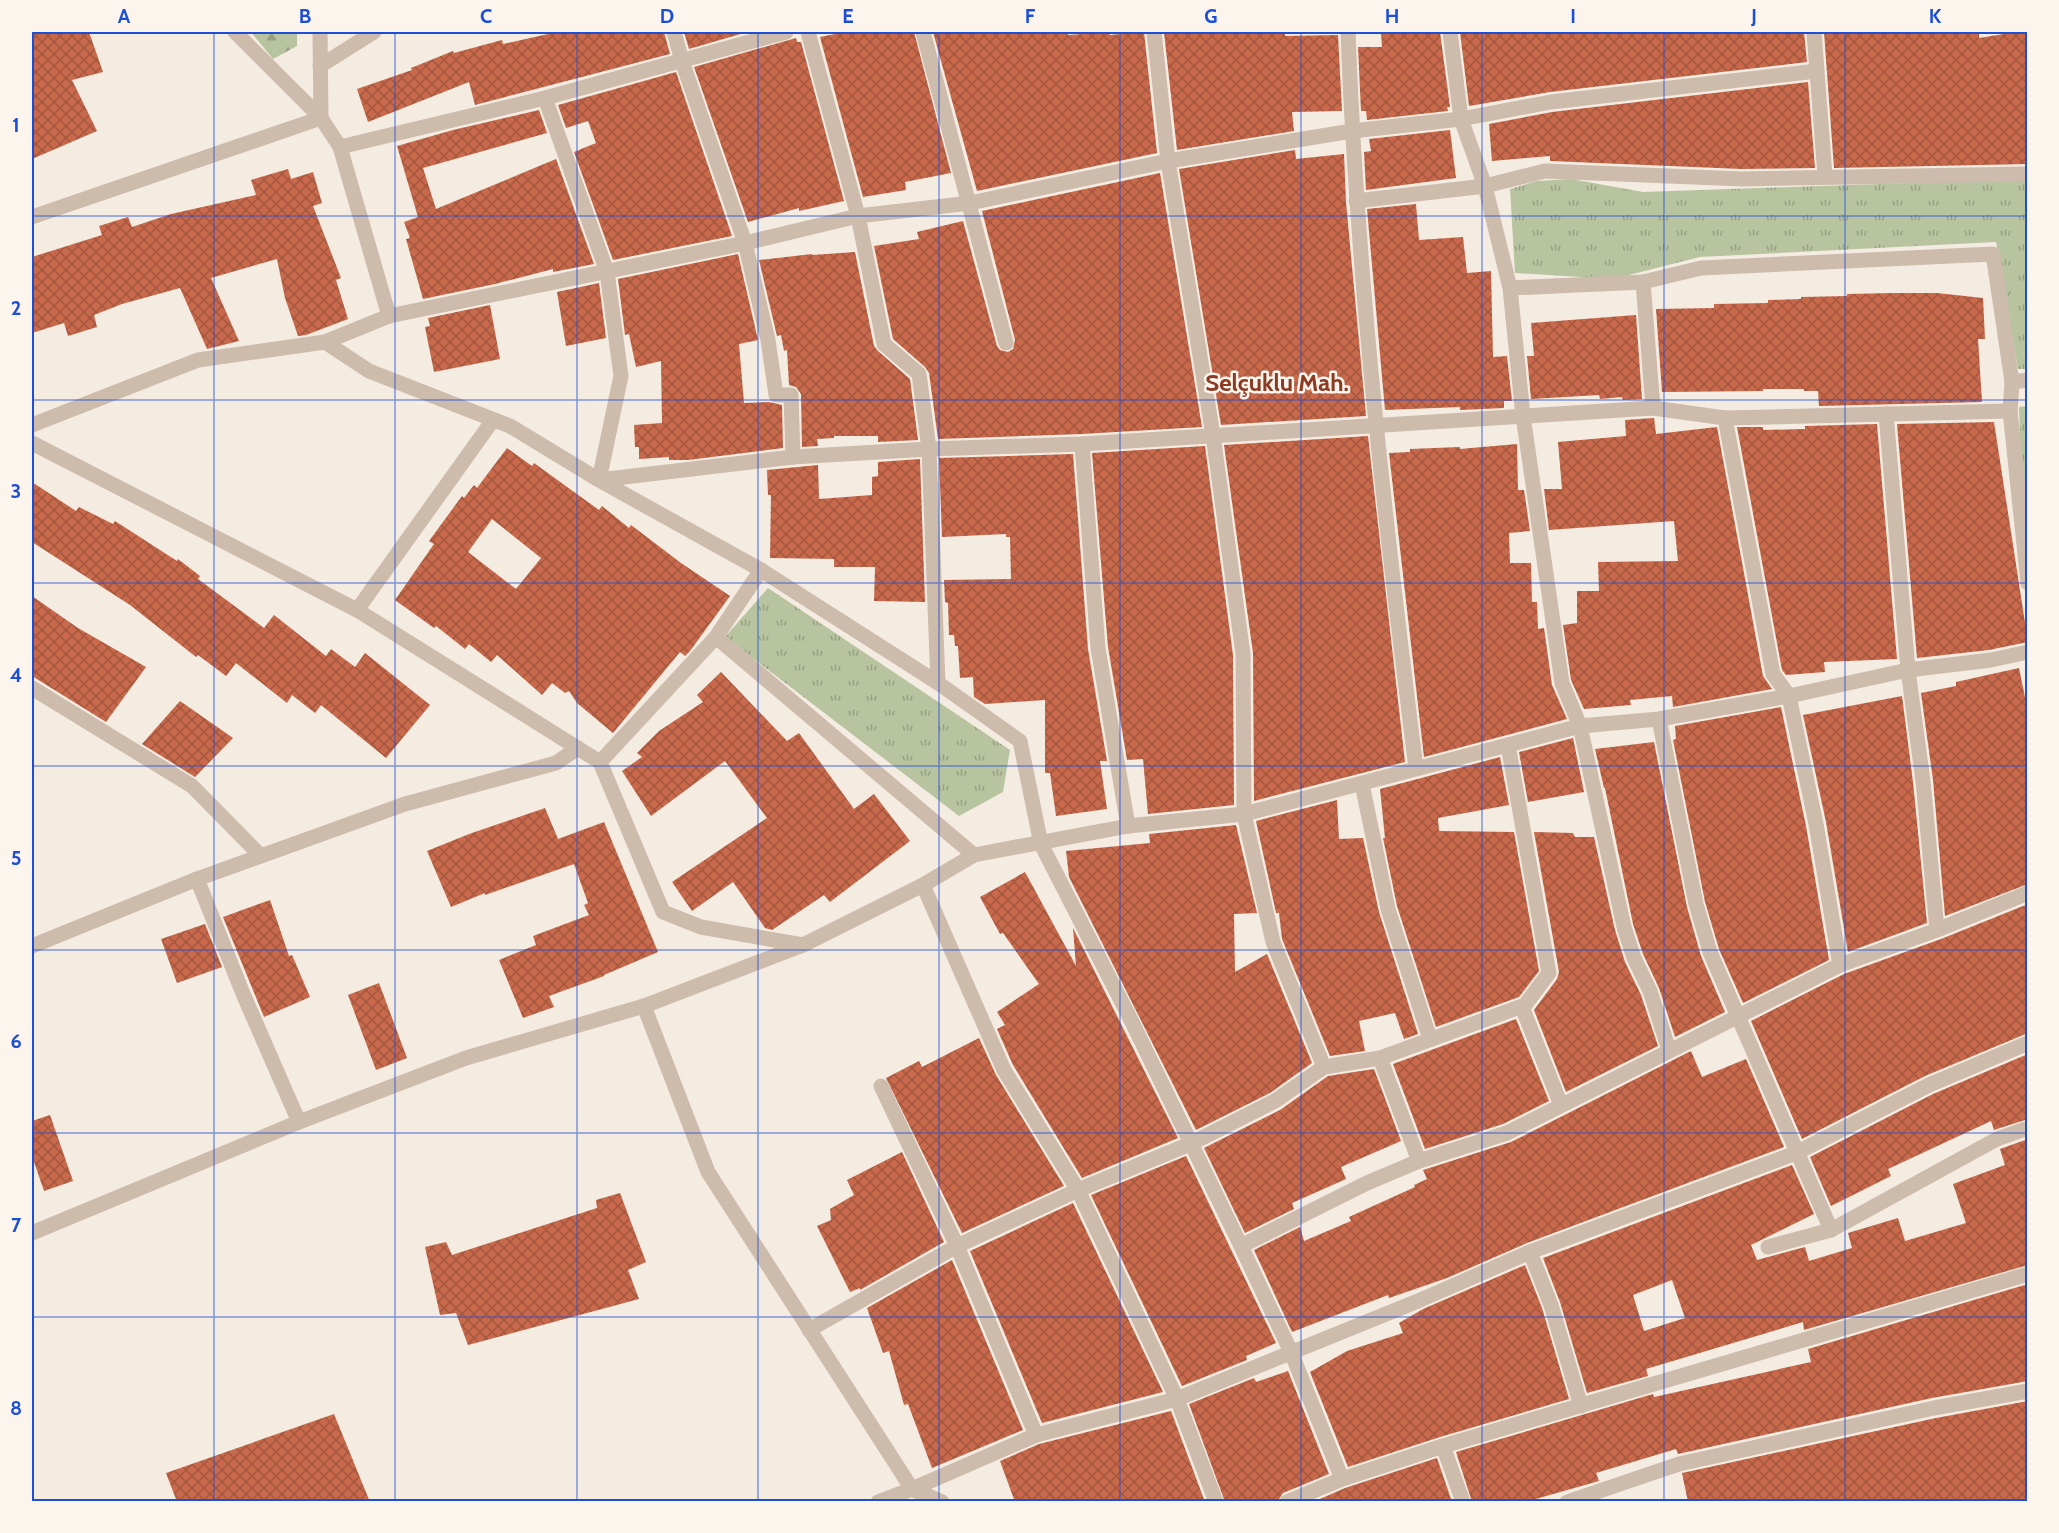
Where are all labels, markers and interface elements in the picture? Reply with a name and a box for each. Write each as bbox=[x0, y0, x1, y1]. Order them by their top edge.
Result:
text: A bbox=[118, 4, 131, 28]
text: B bbox=[299, 4, 311, 28]
text: C bbox=[480, 4, 492, 28]
text: D bbox=[660, 4, 674, 28]
text: E bbox=[842, 4, 854, 28]
text: F bbox=[1025, 4, 1036, 28]
text: G bbox=[1204, 4, 1218, 28]
text: H bbox=[1385, 4, 1399, 28]
text: I bbox=[1570, 4, 1576, 28]
text: J bbox=[1750, 4, 1757, 28]
text: K bbox=[1929, 4, 1942, 28]
text: 1 bbox=[12, 113, 20, 137]
text: 2 bbox=[11, 296, 21, 320]
district label: Selçuklu Mah. bbox=[1205, 368, 1349, 397]
text: 3 bbox=[11, 479, 21, 503]
text: 4 bbox=[10, 663, 22, 687]
text: 5 bbox=[11, 846, 21, 870]
text: 6 bbox=[10, 1029, 22, 1053]
text: 7 bbox=[11, 1213, 22, 1237]
text: 8 bbox=[10, 1396, 22, 1420]

